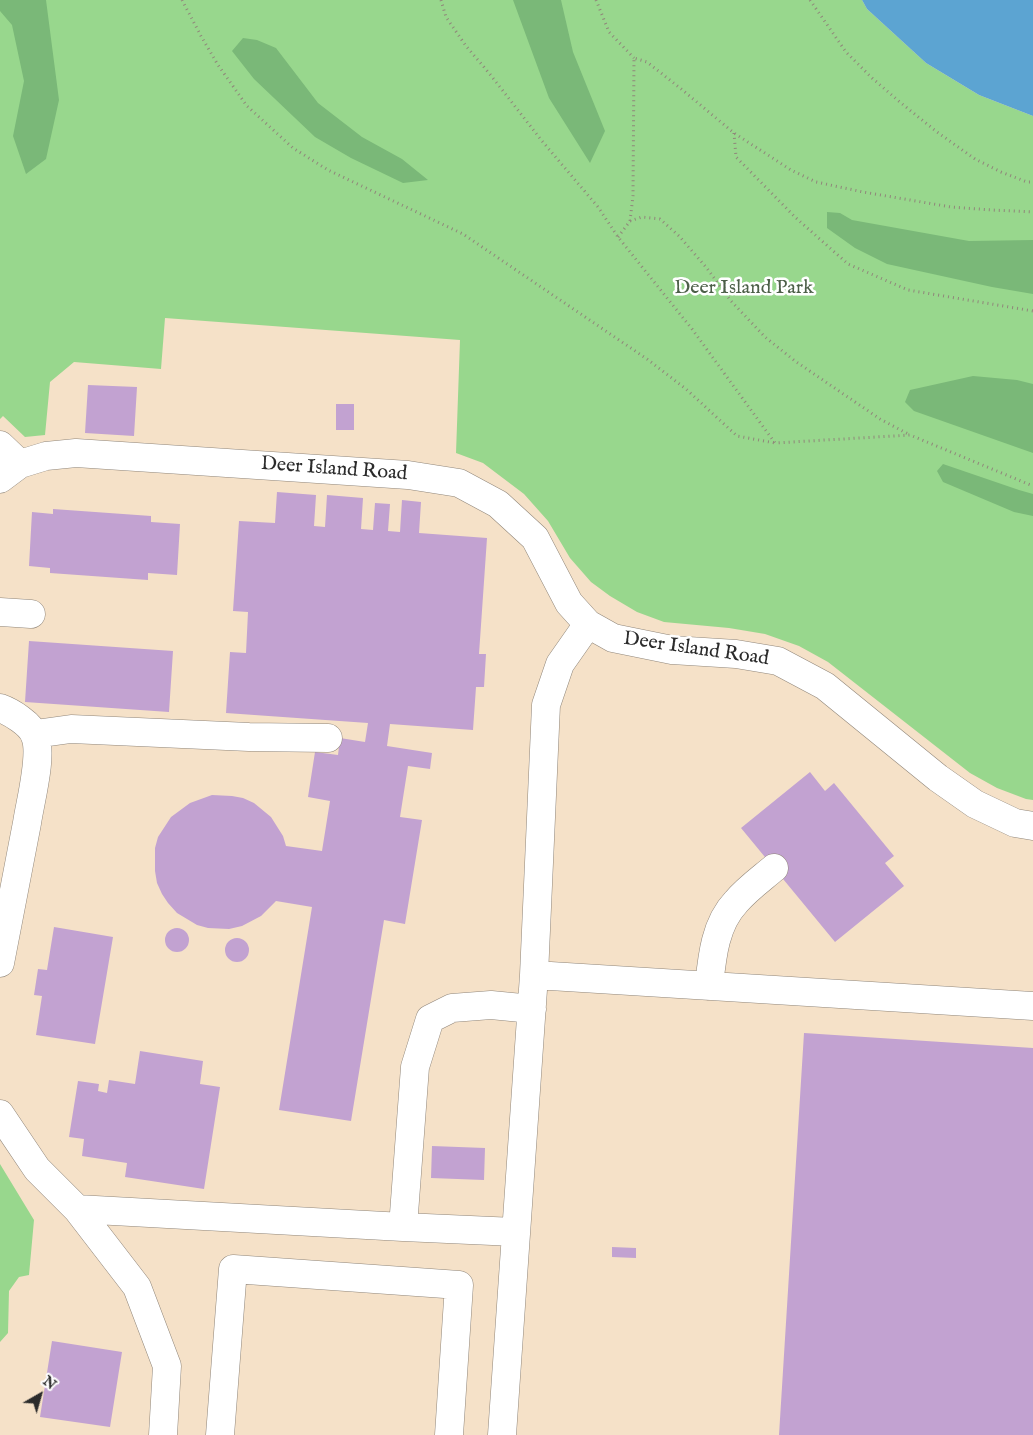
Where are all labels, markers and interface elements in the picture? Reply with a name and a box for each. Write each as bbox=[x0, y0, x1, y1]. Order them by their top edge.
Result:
park label: Deer Island Park bbox=[674, 277, 814, 301]
street label: Deer Island Road bbox=[260, 453, 408, 487]
street label: Deer Island Road bbox=[622, 628, 770, 672]
north arrow bbox=[15, 1370, 65, 1420]
text: N bbox=[39, 1372, 60, 1394]

